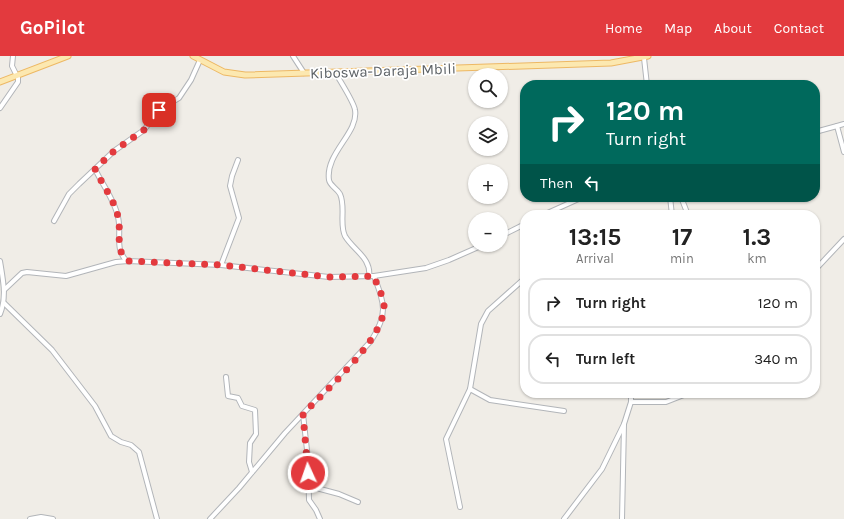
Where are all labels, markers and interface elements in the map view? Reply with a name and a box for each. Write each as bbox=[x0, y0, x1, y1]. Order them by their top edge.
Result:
text: GoPilot bbox=[20, 17, 85, 39]
text: Home bbox=[605, 20, 642, 37]
text: Map bbox=[664, 20, 692, 37]
text: About bbox=[714, 20, 752, 37]
text: Contact bbox=[774, 20, 824, 37]
street label: Kiboswa-Daraja Mbili bbox=[310, 59, 456, 83]
map controls bbox=[468, 68, 508, 252]
button: search bbox=[468, 68, 508, 108]
pin bbox=[142, 93, 176, 127]
text: 120 m bbox=[606, 94, 684, 127]
icon: right bbox=[540, 96, 592, 148]
icon: arrive bbox=[148, 99, 170, 121]
button: layers bbox=[468, 116, 508, 156]
text: Turn right bbox=[606, 128, 686, 150]
button: + bbox=[468, 164, 508, 204]
icon: left bbox=[581, 172, 603, 194]
text: Then bbox=[540, 174, 573, 192]
button: − bbox=[468, 212, 508, 252]
text: 13:15 bbox=[569, 223, 621, 251]
text: 17 bbox=[672, 223, 692, 251]
text: 1.3 bbox=[743, 223, 771, 251]
text: Arrival bbox=[576, 251, 614, 266]
text: min bbox=[670, 251, 694, 266]
text: km bbox=[747, 251, 767, 266]
icon: right bbox=[542, 292, 564, 314]
text: Turn right bbox=[576, 294, 646, 312]
text: 120 m bbox=[758, 294, 798, 312]
icon: left bbox=[542, 348, 564, 370]
text: Turn left bbox=[576, 350, 635, 368]
text: 340 m bbox=[754, 350, 798, 368]
position arrow bbox=[287, 452, 329, 494]

